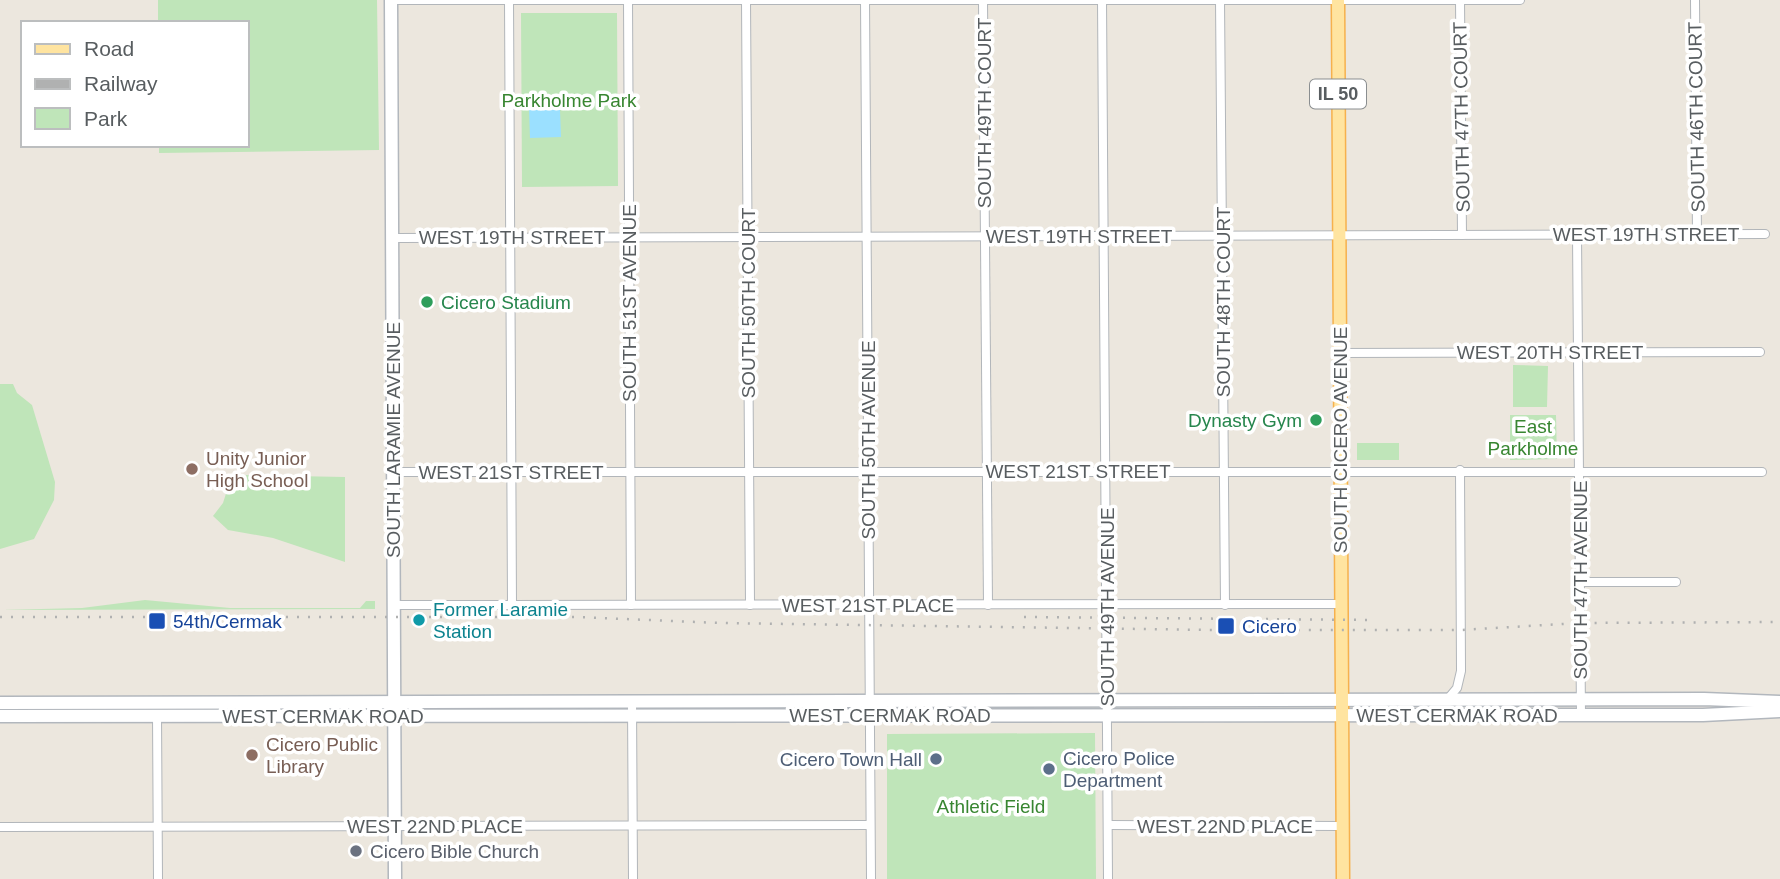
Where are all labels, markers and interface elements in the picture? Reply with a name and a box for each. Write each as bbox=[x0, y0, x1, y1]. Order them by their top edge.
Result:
street label: SOUTH 49TH COURT bbox=[974, 17, 995, 208]
legend bbox=[21, 21, 248, 147]
street label: SOUTH 47TH COURT bbox=[1449, 21, 1474, 213]
street label: SOUTH 46TH COURT bbox=[1684, 21, 1709, 213]
text: Road bbox=[84, 37, 134, 60]
text: Railway bbox=[84, 72, 158, 95]
road number: IL 50 bbox=[1310, 80, 1366, 108]
park label: Parkholme Park bbox=[501, 90, 637, 111]
text: Park bbox=[84, 107, 128, 130]
street label: SOUTH 51ST AVENUE bbox=[619, 204, 640, 402]
street label: SOUTH 48TH COURT bbox=[1213, 206, 1234, 397]
street label: SOUTH 50TH COURT bbox=[738, 207, 759, 398]
street label: WEST 19TH STREET bbox=[1553, 224, 1740, 245]
street label: WEST 19TH STREET bbox=[986, 226, 1173, 247]
street label: WEST 19TH STREET bbox=[419, 227, 606, 248]
place label: Cicero Stadium bbox=[441, 292, 571, 313]
marker: Cicero Stadium bbox=[419, 294, 435, 310]
street label: SOUTH LARAMIE AVENUE bbox=[383, 322, 404, 558]
street label: SOUTH CICERO AVENUE bbox=[1330, 327, 1351, 553]
street label: SOUTH 50TH AVENUE bbox=[858, 340, 879, 540]
street label: WEST 20TH STREET bbox=[1457, 342, 1644, 363]
place label: Dynasty Gym bbox=[1188, 410, 1302, 431]
marker: Dynasty Gym bbox=[1308, 412, 1324, 428]
park label: East Parkholme bbox=[1488, 416, 1578, 459]
place label: Unity Junior High School bbox=[206, 448, 308, 491]
marker: Unity Junior High School bbox=[184, 461, 200, 477]
street label: WEST 21ST STREET bbox=[985, 461, 1171, 482]
street label: WEST 21ST STREET bbox=[418, 462, 604, 483]
street label: SOUTH 47TH AVENUE bbox=[1570, 480, 1591, 680]
street label: SOUTH 49TH AVENUE bbox=[1097, 507, 1118, 707]
street label: WEST 21ST PLACE bbox=[782, 595, 954, 616]
place label: Former Laramie Station bbox=[433, 599, 568, 642]
marker: 54th/Cermak bbox=[147, 611, 167, 631]
place label: 54th/Cermak bbox=[173, 611, 282, 632]
marker: Former Laramie Station bbox=[411, 612, 427, 628]
marker: Cicero bbox=[1216, 616, 1236, 636]
place label: Cicero bbox=[1242, 616, 1297, 637]
street label: WEST CERMAK ROAD bbox=[789, 705, 991, 726]
street label: WEST CERMAK ROAD bbox=[1356, 705, 1558, 726]
street label: WEST CERMAK ROAD bbox=[222, 706, 424, 727]
place label: Cicero Public Library bbox=[266, 734, 378, 777]
marker: Cicero Public Library bbox=[244, 747, 260, 763]
place label: Cicero Police Department bbox=[1063, 748, 1175, 791]
place label: Cicero Town Hall bbox=[780, 749, 922, 770]
marker: Cicero Town Hall bbox=[928, 751, 944, 767]
marker: Cicero Police Department bbox=[1041, 761, 1057, 777]
park label: Athletic Field bbox=[937, 796, 1045, 817]
street label: WEST 22ND PLACE bbox=[347, 816, 523, 837]
street label: WEST 22ND PLACE bbox=[1137, 816, 1313, 837]
place label: Cicero Bible Church bbox=[370, 841, 539, 862]
marker: Cicero Bible Church bbox=[348, 843, 364, 859]

